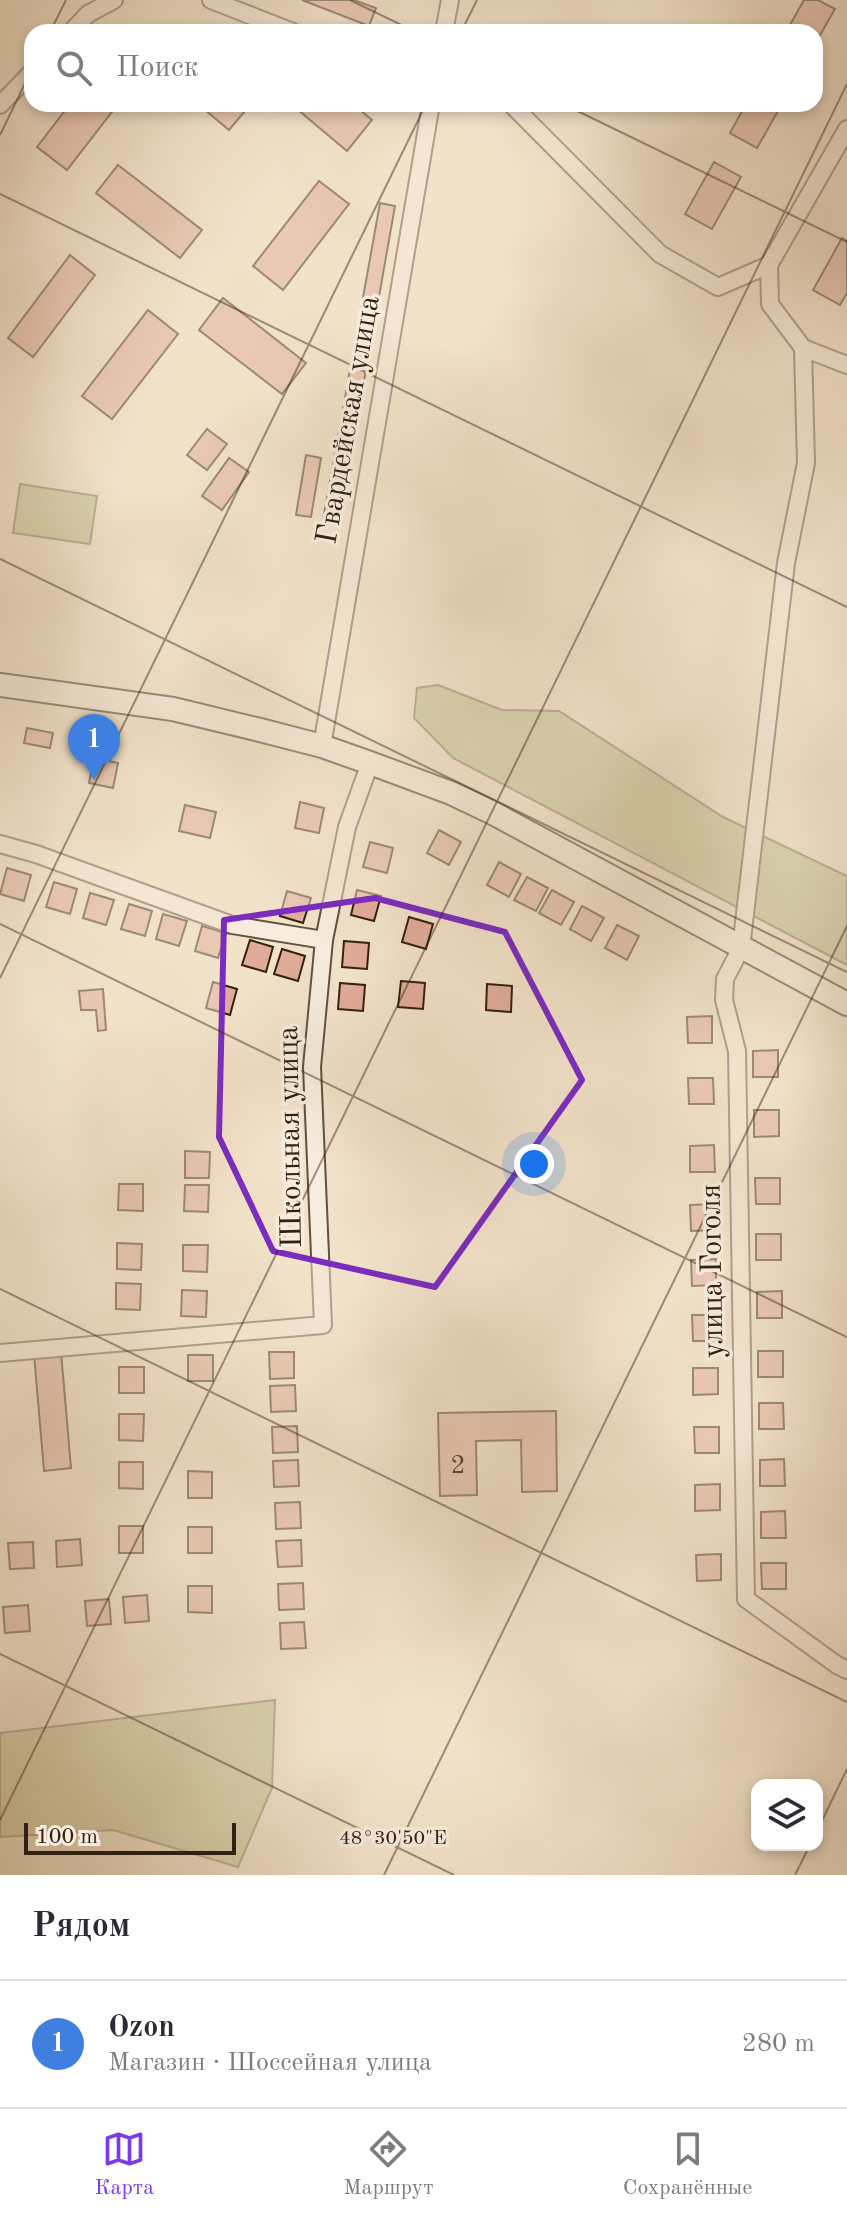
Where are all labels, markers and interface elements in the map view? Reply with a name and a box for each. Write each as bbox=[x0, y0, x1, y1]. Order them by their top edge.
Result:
search box bbox=[24, 24, 823, 112]
icon: search bbox=[52, 46, 96, 90]
text: Поиск bbox=[116, 53, 199, 83]
street label: Гвардейская улица bbox=[312, 293, 386, 547]
pin: 1 bbox=[68, 714, 120, 780]
street label: Школьная улица bbox=[274, 1025, 308, 1249]
your location bbox=[514, 1144, 554, 1184]
street label: улица Гоголя bbox=[696, 1184, 730, 1358]
house number: 2 bbox=[450, 1453, 466, 1479]
map controls bbox=[751, 1779, 823, 1851]
button: layers bbox=[751, 1779, 823, 1851]
scale bar bbox=[24, 1819, 236, 1855]
text: 100 m bbox=[36, 1826, 98, 1848]
text: 48°30'50"E bbox=[339, 1829, 447, 1849]
text: Рядом bbox=[32, 1910, 131, 1944]
text: Ozon bbox=[108, 2013, 175, 2043]
text: 1 bbox=[50, 2031, 66, 2057]
text: 280 m bbox=[742, 2031, 815, 2057]
text: Магазин · Шоссейная улица bbox=[108, 2050, 432, 2076]
tab: Карта bbox=[95, 2127, 154, 2202]
tab: Маршрут bbox=[343, 2127, 434, 2202]
tab: Сохранённые bbox=[623, 2127, 752, 2202]

